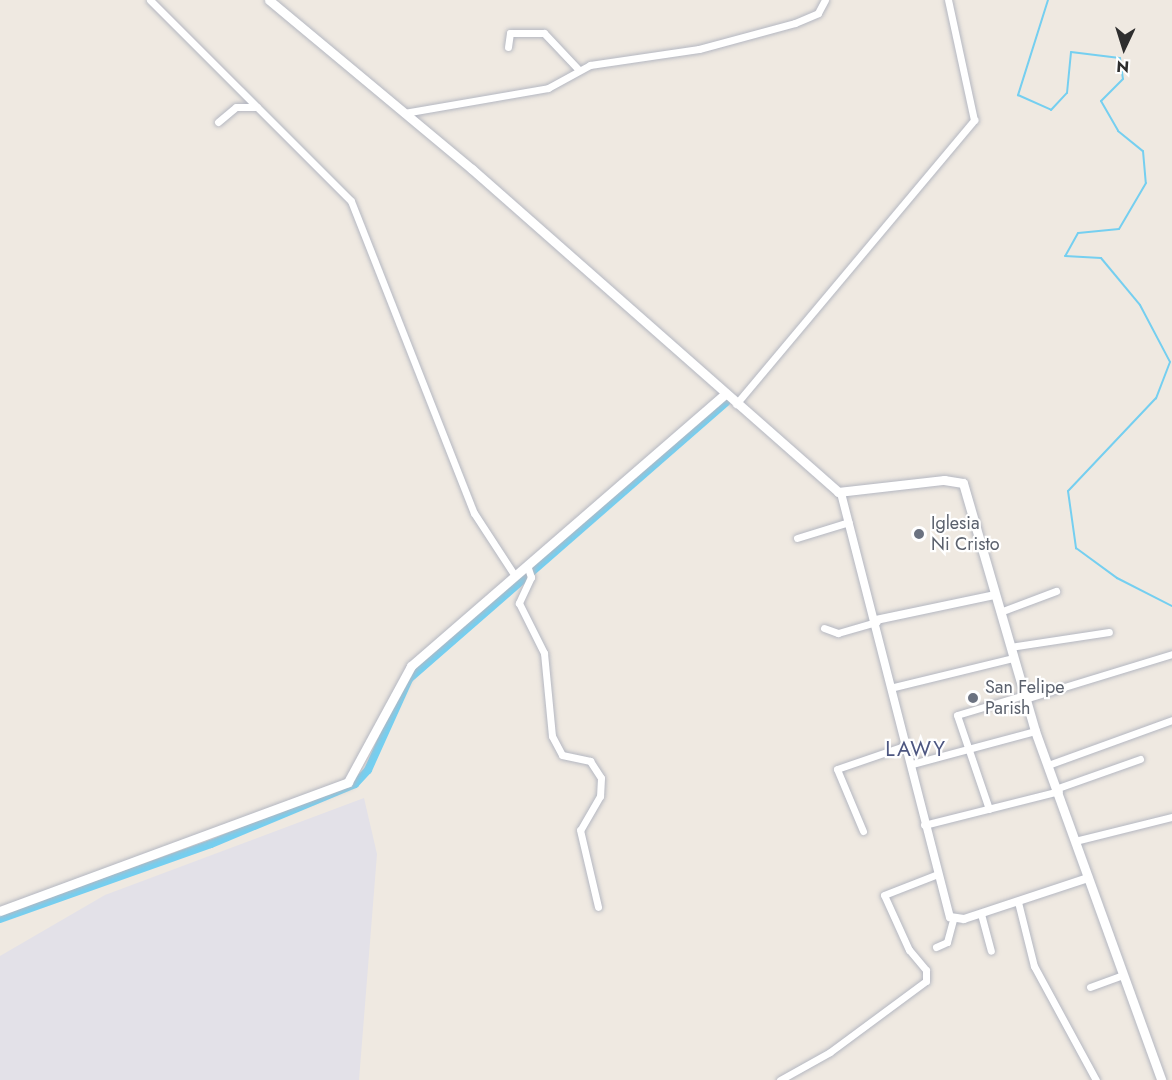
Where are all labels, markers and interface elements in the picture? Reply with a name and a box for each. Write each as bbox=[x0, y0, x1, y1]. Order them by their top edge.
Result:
north arrow bbox=[1094, 18, 1154, 78]
text: N bbox=[1116, 55, 1130, 78]
place label: Iglesia Ni Cristo bbox=[931, 513, 1000, 556]
marker: Iglesia Ni Cristo bbox=[912, 527, 926, 541]
place label: San Felipe Parish bbox=[985, 677, 1064, 720]
marker: San Felipe Parish bbox=[966, 691, 980, 705]
district label: LAWY bbox=[885, 736, 947, 762]

